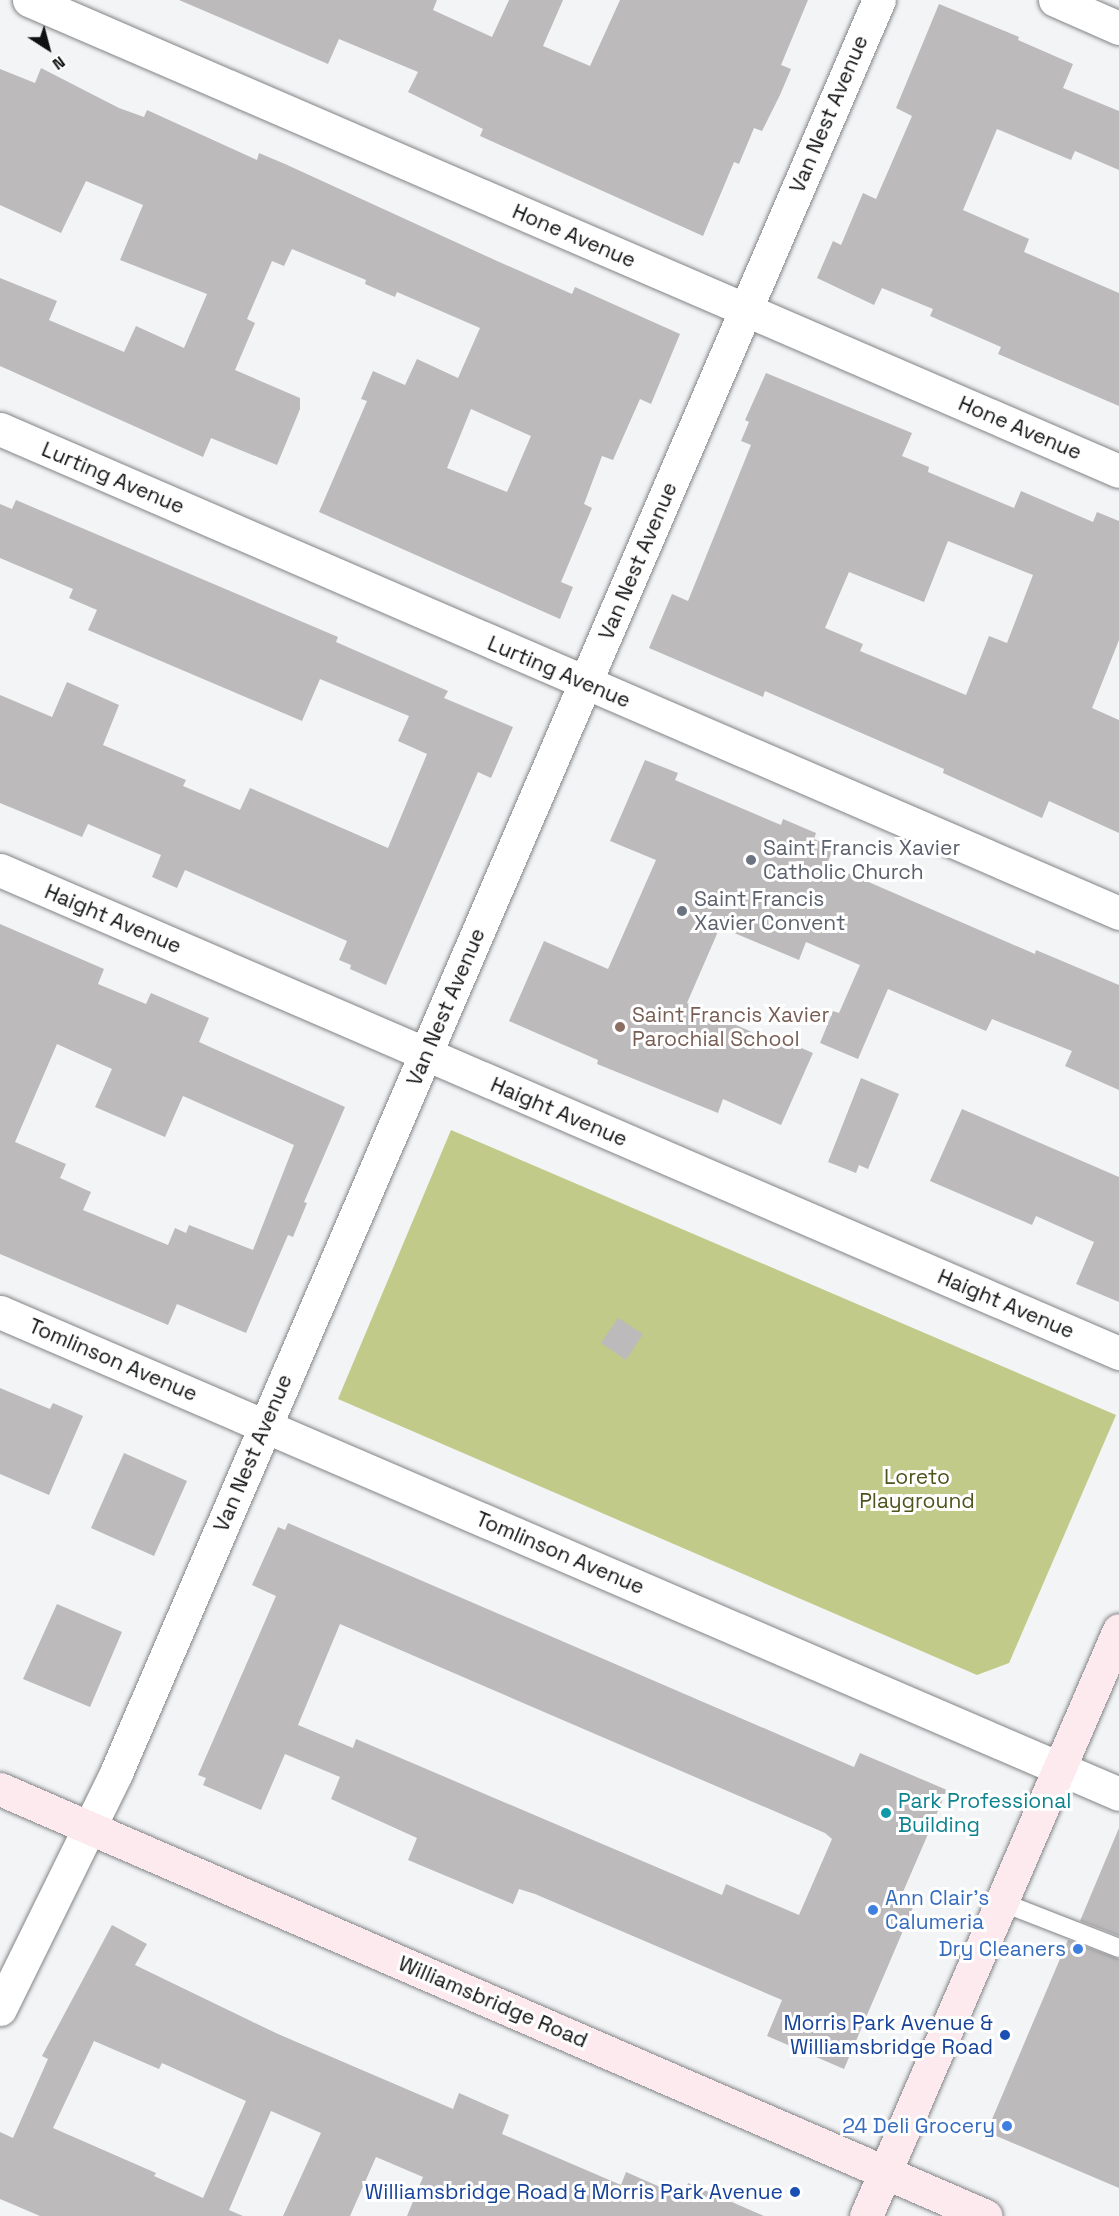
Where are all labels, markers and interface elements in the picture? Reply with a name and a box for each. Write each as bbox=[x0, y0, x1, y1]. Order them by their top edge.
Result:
north arrow bbox=[18, 18, 78, 78]
street label: Van Nest Avenue bbox=[784, 31, 874, 197]
text: N bbox=[48, 51, 69, 75]
street label: Hone Avenue bbox=[508, 199, 640, 273]
street label: Hone Avenue bbox=[954, 391, 1086, 465]
street label: Lurting Avenue bbox=[38, 437, 188, 519]
street label: Van Nest Avenue bbox=[593, 478, 683, 644]
street label: Lurting Avenue bbox=[484, 631, 634, 713]
place label: Saint Francis Xavier Catholic Church bbox=[763, 835, 960, 885]
marker: Saint Francis Xavier Catholic Church bbox=[744, 853, 758, 867]
street label: Haight Avenue bbox=[41, 879, 185, 959]
place label: Saint Francis Xavier Convent bbox=[694, 886, 846, 936]
marker: Saint Francis Xavier Convent bbox=[675, 904, 689, 918]
street label: Van Nest Avenue bbox=[401, 924, 491, 1090]
place label: Saint Francis Xavier Parochial School bbox=[632, 1002, 829, 1052]
marker: Saint Francis Xavier Parochial School bbox=[613, 1020, 627, 1034]
street label: Haight Avenue bbox=[487, 1072, 631, 1152]
street label: Haight Avenue bbox=[934, 1264, 1078, 1344]
street label: Tomlinson Avenue bbox=[25, 1313, 201, 1407]
street label: Van Nest Avenue bbox=[208, 1370, 298, 1536]
park label: Loreto Playground bbox=[859, 1464, 975, 1514]
street label: Tomlinson Avenue bbox=[472, 1506, 648, 1600]
place label: Park Professional Building bbox=[898, 1788, 1071, 1838]
marker: Park Professional Building bbox=[879, 1806, 893, 1820]
place label: Ann Clair's Calumeria bbox=[885, 1885, 989, 1935]
marker: Ann Clair's Calumeria bbox=[866, 1903, 880, 1917]
place label: Dry Cleaners bbox=[939, 1936, 1066, 1962]
marker: Dry Cleaners bbox=[1071, 1942, 1085, 1956]
street label: Williamsbridge Road bbox=[395, 1951, 591, 2053]
place label: Morris Park Avenue & Williamsbridge Road bbox=[783, 2010, 993, 2060]
marker: Morris Park Avenue & Williamsbridge Road bbox=[998, 2028, 1012, 2042]
place label: 24 Deli Grocery bbox=[842, 2113, 995, 2139]
marker: 24 Deli Grocery bbox=[1000, 2119, 1014, 2133]
place label: Williamsbridge Road & Morris Park Avenue bbox=[365, 2179, 783, 2205]
marker: Williamsbridge Road & Morris Park Avenue bbox=[788, 2185, 802, 2199]

